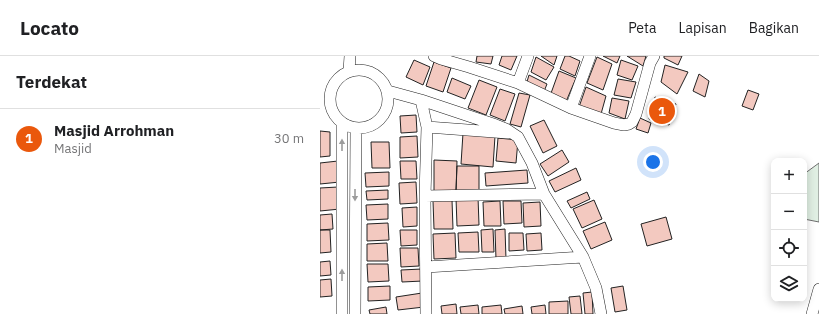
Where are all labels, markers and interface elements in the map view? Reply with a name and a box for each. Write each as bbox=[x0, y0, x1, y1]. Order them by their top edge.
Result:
text: Locato bbox=[20, 16, 79, 40]
text: Peta bbox=[628, 19, 656, 37]
text: Lapisan bbox=[678, 19, 727, 37]
text: Bagikan bbox=[749, 19, 799, 37]
text: Terdekat bbox=[16, 71, 87, 93]
pin: 1 bbox=[649, 96, 675, 126]
text: Masjid Arrohman bbox=[54, 121, 174, 140]
text: 1 bbox=[25, 130, 33, 147]
text: 30 m bbox=[274, 130, 304, 147]
one-way arrow bbox=[339, 138, 345, 151]
text: Masjid bbox=[54, 140, 92, 157]
your location bbox=[643, 152, 663, 172]
map controls bbox=[771, 158, 807, 302]
button: + bbox=[771, 158, 807, 194]
one-way arrow bbox=[352, 189, 358, 202]
button: − bbox=[771, 194, 807, 230]
button: locate bbox=[771, 230, 807, 266]
button: layers bbox=[771, 266, 807, 302]
one-way arrow bbox=[339, 268, 345, 281]

